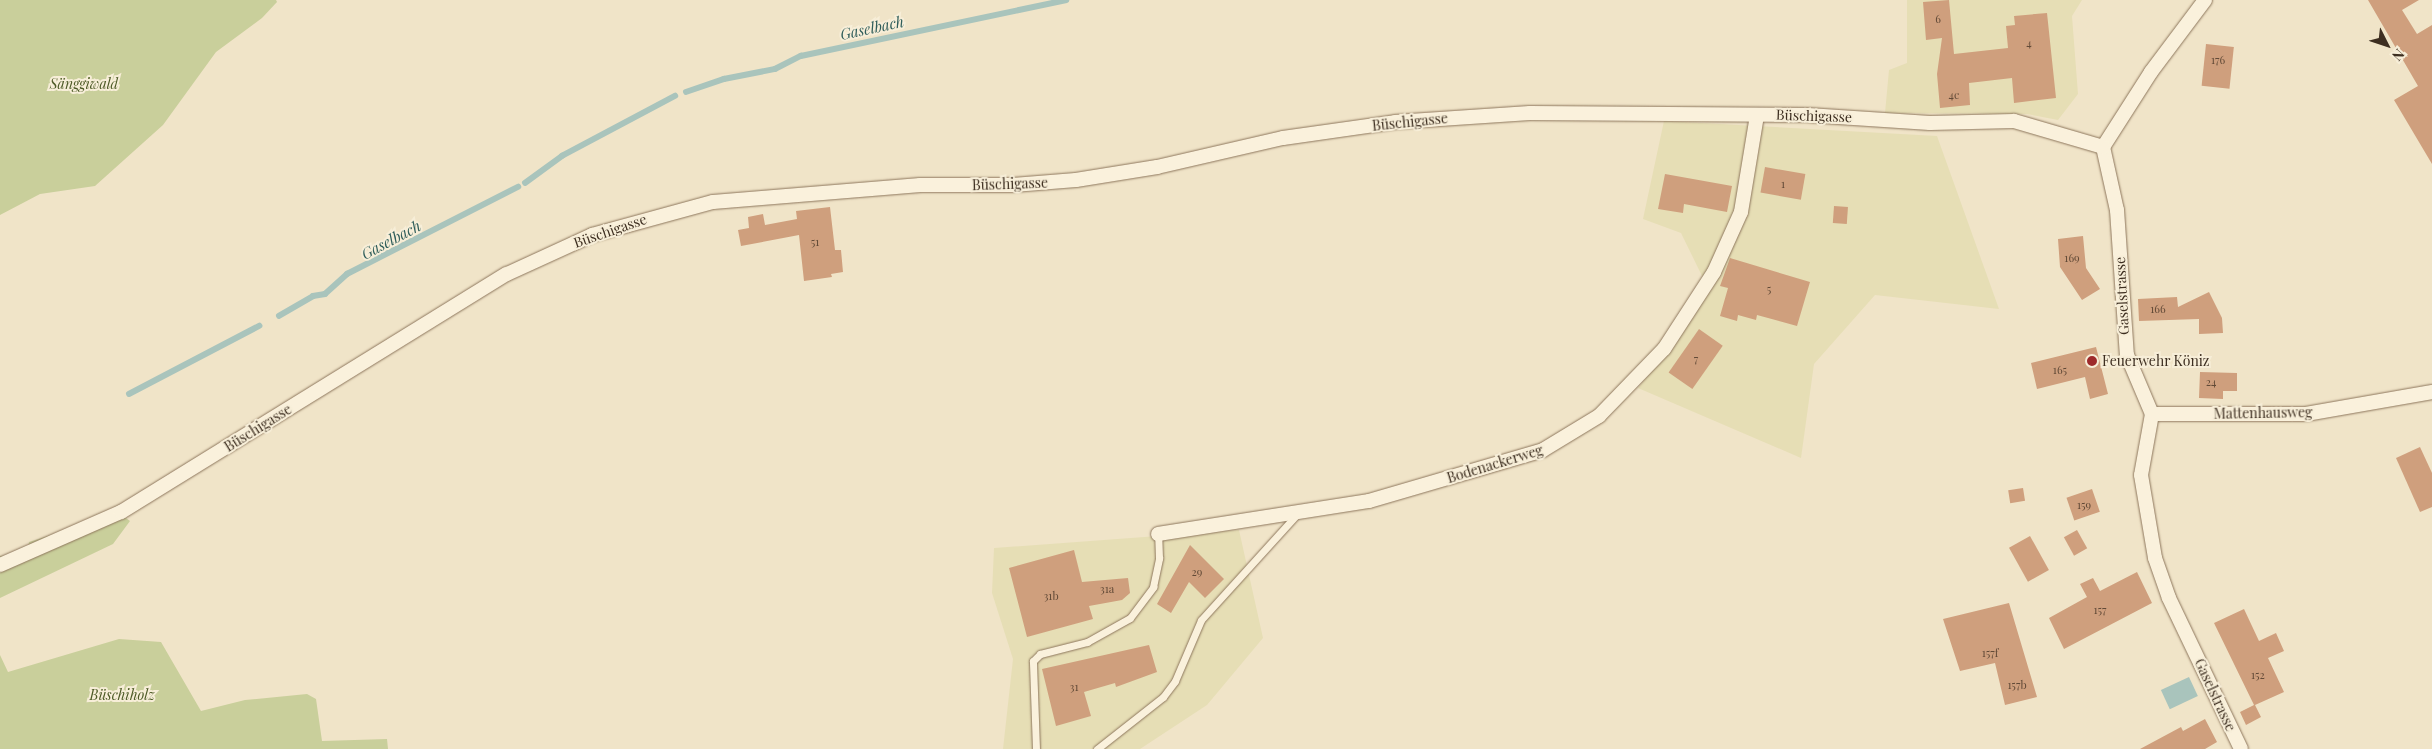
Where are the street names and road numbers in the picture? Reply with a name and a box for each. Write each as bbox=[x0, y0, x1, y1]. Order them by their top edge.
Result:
street label: Büschigasse bbox=[1776, 106, 1852, 126]
street label: Büschigasse bbox=[1371, 110, 1449, 134]
street label: Büschigasse bbox=[972, 174, 1048, 194]
street label: Büschigasse bbox=[571, 211, 649, 251]
street label: Gaselstrasse bbox=[2112, 257, 2132, 335]
street label: Büschigasse bbox=[221, 401, 295, 455]
street label: Mattenhausweg bbox=[2214, 404, 2312, 422]
street label: Bodenackerweg bbox=[1445, 441, 1545, 487]
street label: Gaselstrasse bbox=[2191, 656, 2239, 734]

